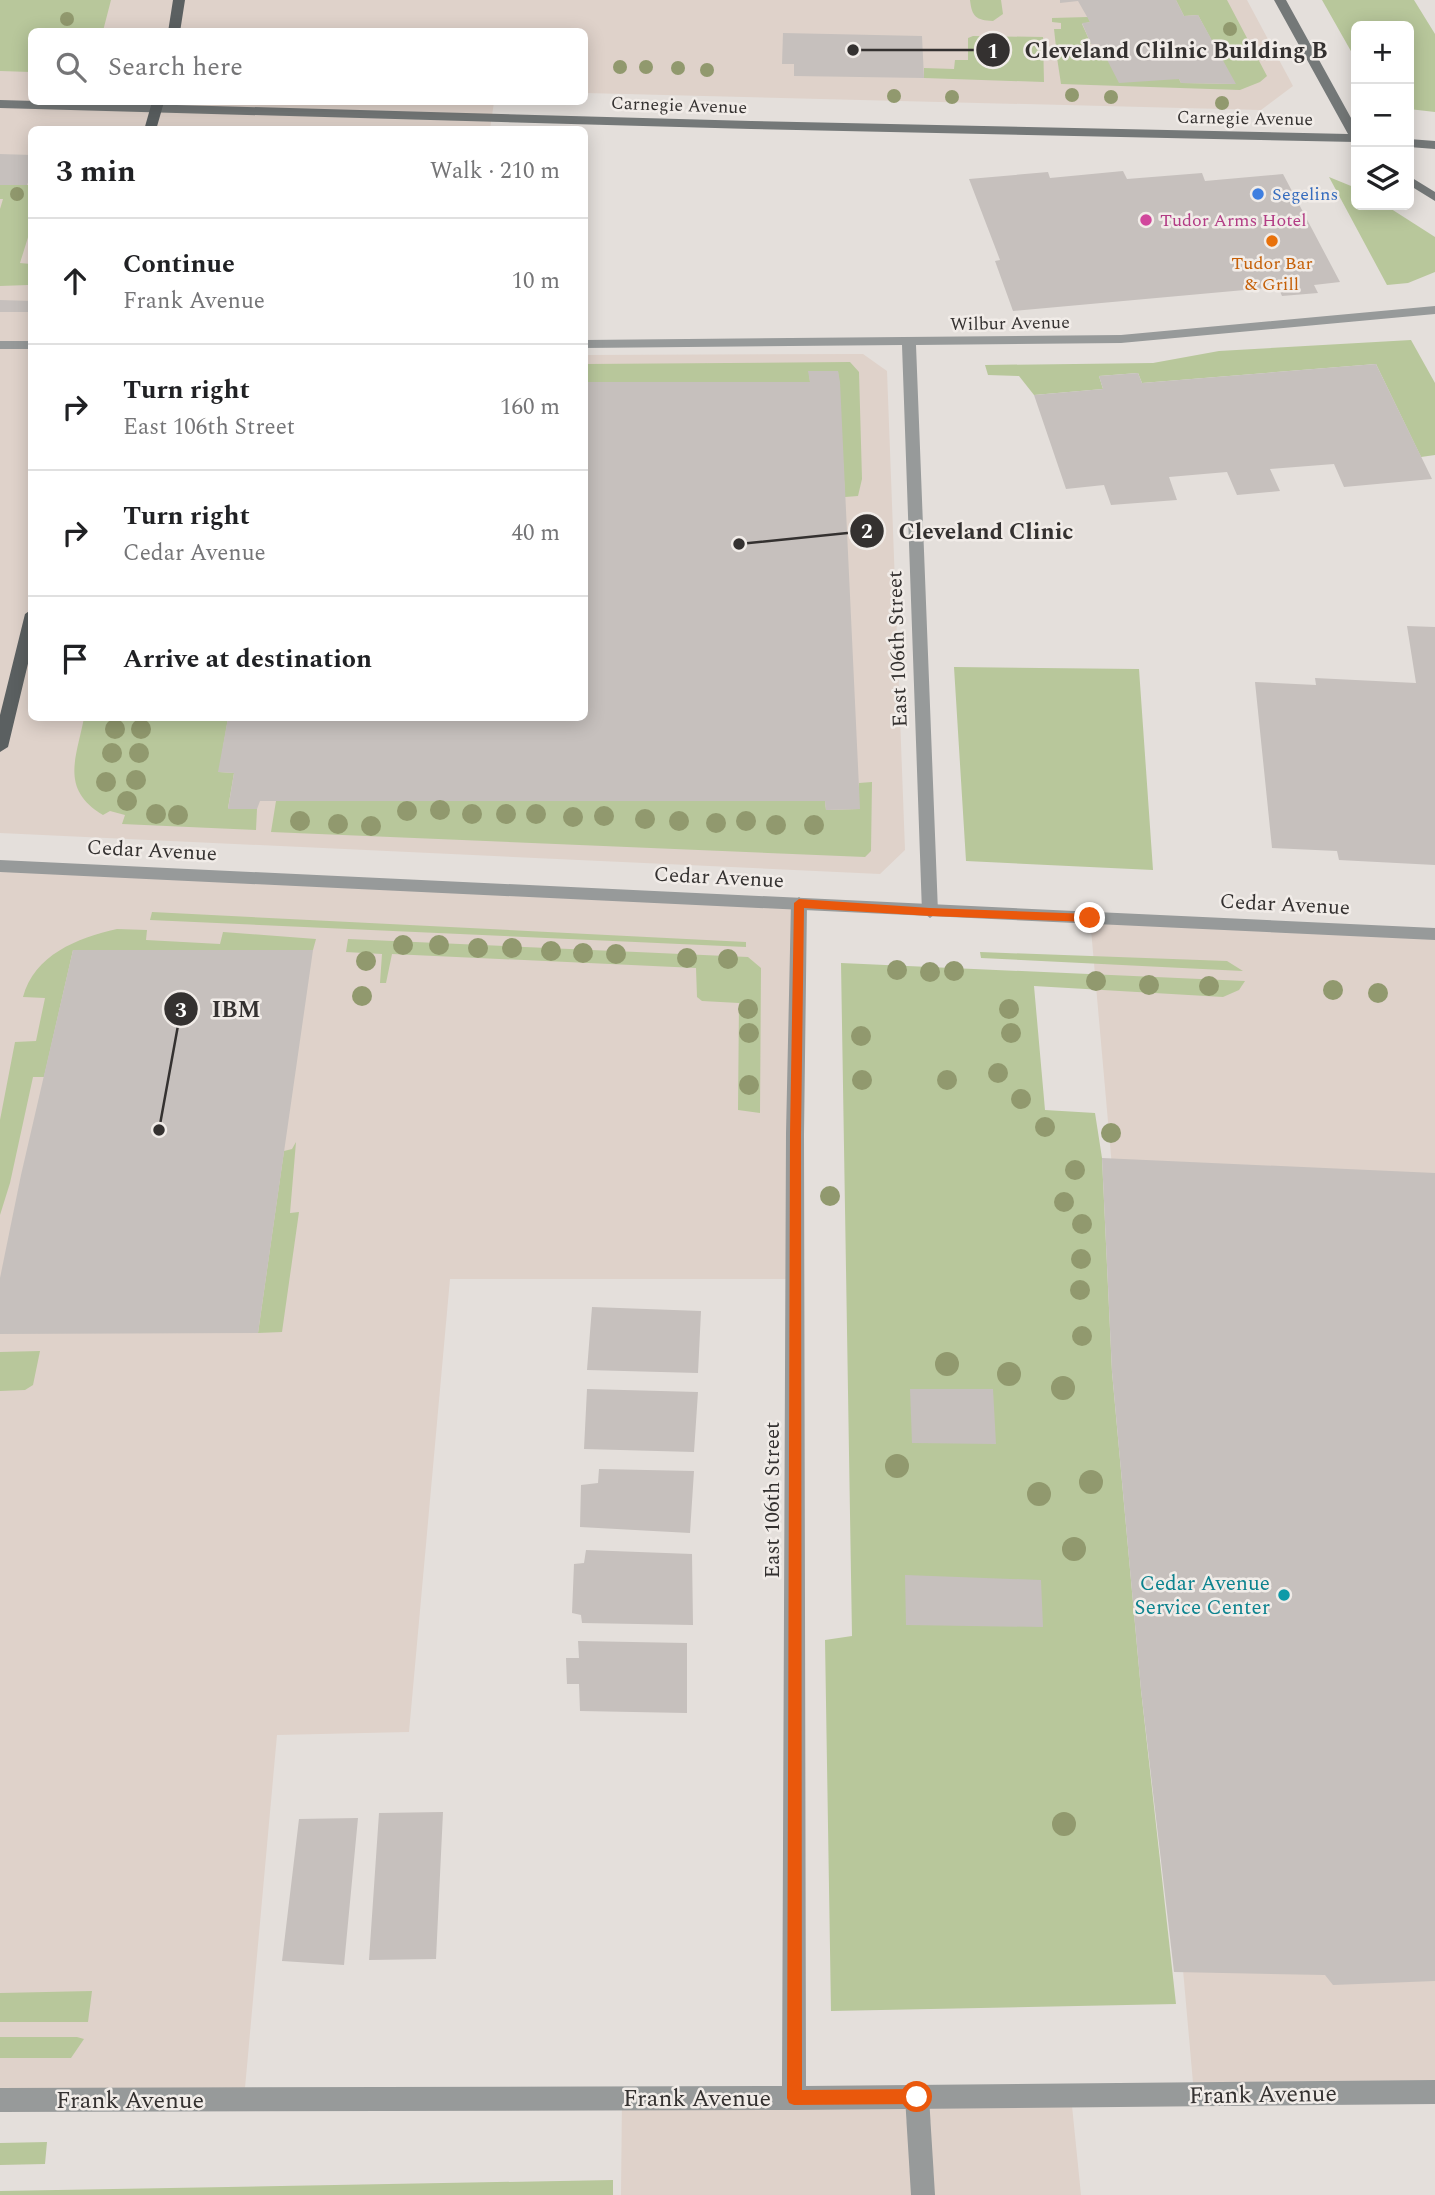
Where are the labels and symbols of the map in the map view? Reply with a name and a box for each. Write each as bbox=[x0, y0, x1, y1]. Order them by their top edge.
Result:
callout: Cleveland Clilnic Building B bbox=[976, 28, 1341, 72]
text: Cleveland Clilnic Building B bbox=[1025, 34, 1327, 69]
text: 1 bbox=[987, 36, 999, 68]
street label: Carnegie Avenue bbox=[610, 90, 748, 121]
street label: Carnegie Avenue bbox=[1177, 104, 1313, 133]
place label: Segelins bbox=[1272, 181, 1338, 208]
marker: Segelins bbox=[1250, 186, 1266, 202]
place label: Tudor Arms Hotel bbox=[1160, 207, 1307, 234]
marker: Tudor Arms Hotel bbox=[1138, 212, 1154, 228]
marker: Tudor Bar & Grill bbox=[1264, 233, 1280, 249]
place label: Tudor Bar & Grill bbox=[1231, 250, 1313, 298]
street label: Wilbur Avenue bbox=[950, 309, 1070, 338]
callout: Cleveland Clinic bbox=[850, 509, 1088, 553]
text: Cleveland Clinic bbox=[899, 515, 1073, 550]
text: 2 bbox=[861, 516, 873, 548]
street label: East 106th Street bbox=[879, 570, 917, 728]
street label: Cedar Avenue bbox=[86, 832, 218, 870]
street label: Cedar Avenue bbox=[653, 859, 785, 897]
street label: Cedar Avenue bbox=[1219, 886, 1351, 924]
route end bbox=[1074, 902, 1105, 933]
callout: IBM bbox=[163, 987, 275, 1031]
text: IBM bbox=[212, 993, 260, 1028]
text: 3 bbox=[175, 995, 187, 1027]
street label: East 106th Street bbox=[757, 1421, 789, 1579]
place label: Cedar Avenue Service Center bbox=[1134, 1568, 1270, 1624]
marker: Cedar Avenue Service Center bbox=[1276, 1587, 1292, 1603]
street label: Frank Avenue bbox=[1189, 2076, 1337, 2114]
street label: Frank Avenue bbox=[623, 2081, 771, 2117]
route start bbox=[901, 2081, 932, 2112]
street label: Frank Avenue bbox=[56, 2083, 204, 2119]

